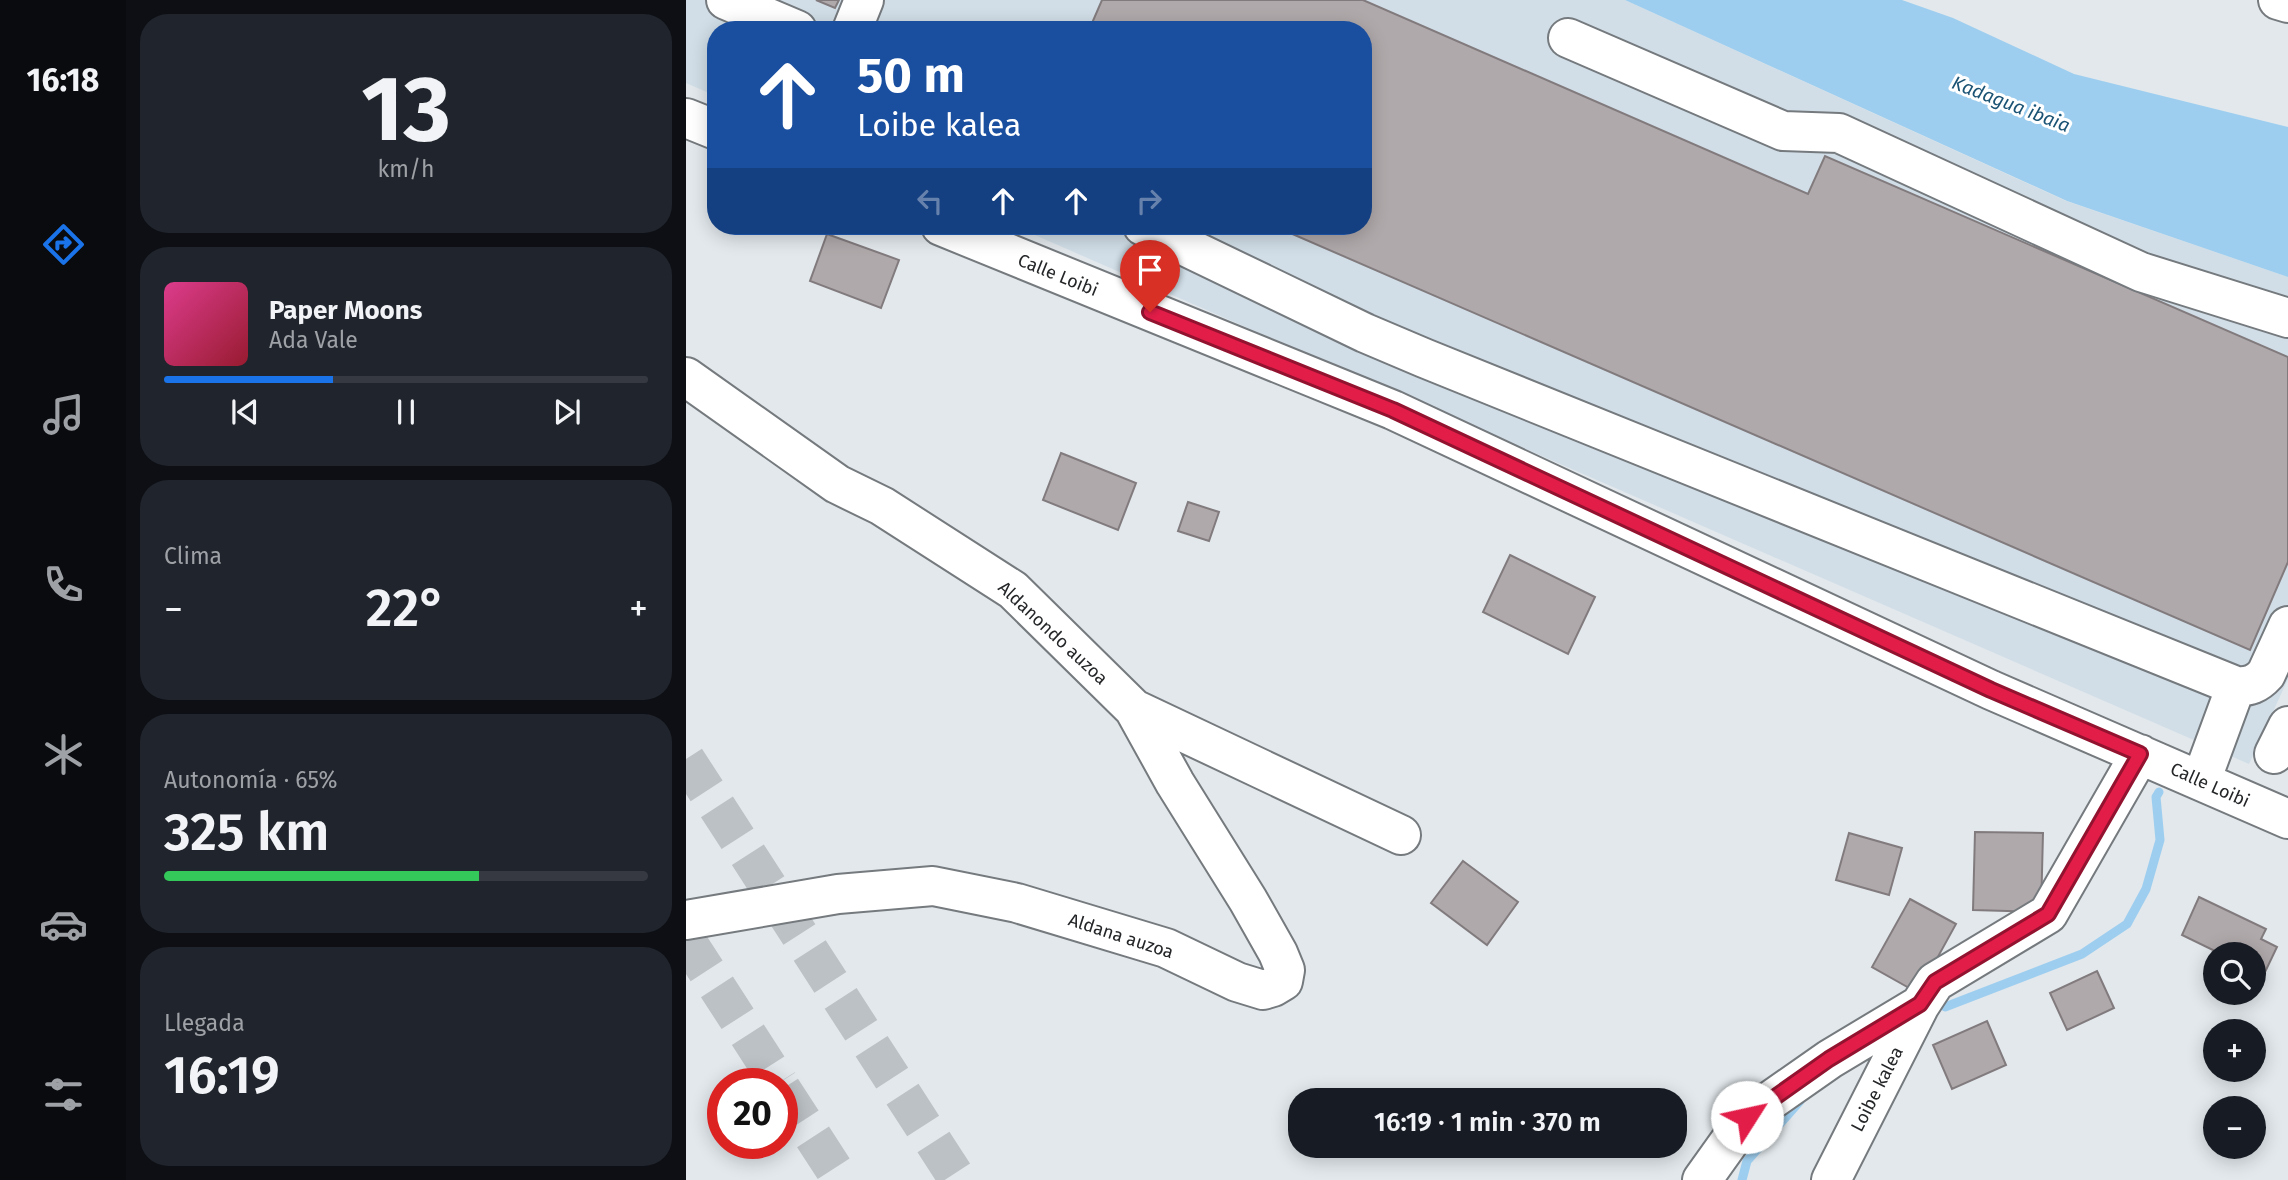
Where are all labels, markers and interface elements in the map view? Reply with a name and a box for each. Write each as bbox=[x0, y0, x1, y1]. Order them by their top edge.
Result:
text: 50 m bbox=[857, 46, 965, 105]
icon: ahead bbox=[742, 49, 833, 140]
text: 13 bbox=[361, 55, 451, 164]
text: 16:18 bbox=[27, 61, 99, 99]
water label: Kadagua ibaia bbox=[1949, 71, 2073, 137]
text: Loibe kalea bbox=[857, 106, 1022, 144]
text: km/h bbox=[378, 155, 434, 183]
icon: left bbox=[911, 182, 949, 220]
icon: ahead bbox=[984, 182, 1022, 220]
icon: ahead bbox=[1057, 182, 1095, 220]
icon: right bbox=[1130, 182, 1168, 220]
icon: directions bbox=[39, 220, 88, 269]
pin bbox=[1120, 240, 1180, 312]
street label: Calle Loibi bbox=[1015, 249, 1101, 301]
icon: arrive bbox=[1131, 251, 1169, 289]
text: Paper Moons bbox=[269, 295, 422, 326]
text: Ada Vale bbox=[269, 326, 358, 354]
icon: music bbox=[39, 390, 88, 439]
icon: previous bbox=[226, 393, 264, 431]
icon: pause bbox=[387, 393, 425, 431]
icon: next bbox=[548, 393, 586, 431]
text: Clima bbox=[164, 542, 222, 570]
icon: phone bbox=[39, 560, 88, 609]
text: 22° bbox=[366, 577, 446, 640]
street label: Aldanondo auzoa bbox=[994, 577, 1112, 689]
text: − bbox=[164, 586, 183, 632]
text: + bbox=[629, 586, 648, 632]
icon: climate bbox=[39, 730, 88, 779]
street label: Calle Loibi bbox=[2167, 758, 2253, 812]
text: Autonomía · 65% bbox=[164, 766, 338, 794]
text: 325 km bbox=[164, 801, 329, 864]
icon: car bbox=[39, 900, 88, 949]
street label: Aldana auzoa bbox=[1066, 909, 1176, 963]
map controls bbox=[2203, 942, 2266, 1159]
button: search bbox=[2203, 942, 2266, 1005]
text: Llegada bbox=[164, 1009, 245, 1037]
button: + bbox=[2203, 1019, 2266, 1082]
street label: Loibe kalea bbox=[1846, 1043, 1908, 1135]
text: 16:19 bbox=[164, 1044, 280, 1107]
speed limit sign: 20 bbox=[707, 1068, 798, 1159]
icon: filters bbox=[39, 1070, 88, 1119]
position arrow bbox=[1710, 1080, 1784, 1154]
button: − bbox=[2203, 1096, 2266, 1159]
text: 16:19 · 1 min · 370 m bbox=[1374, 1107, 1601, 1138]

